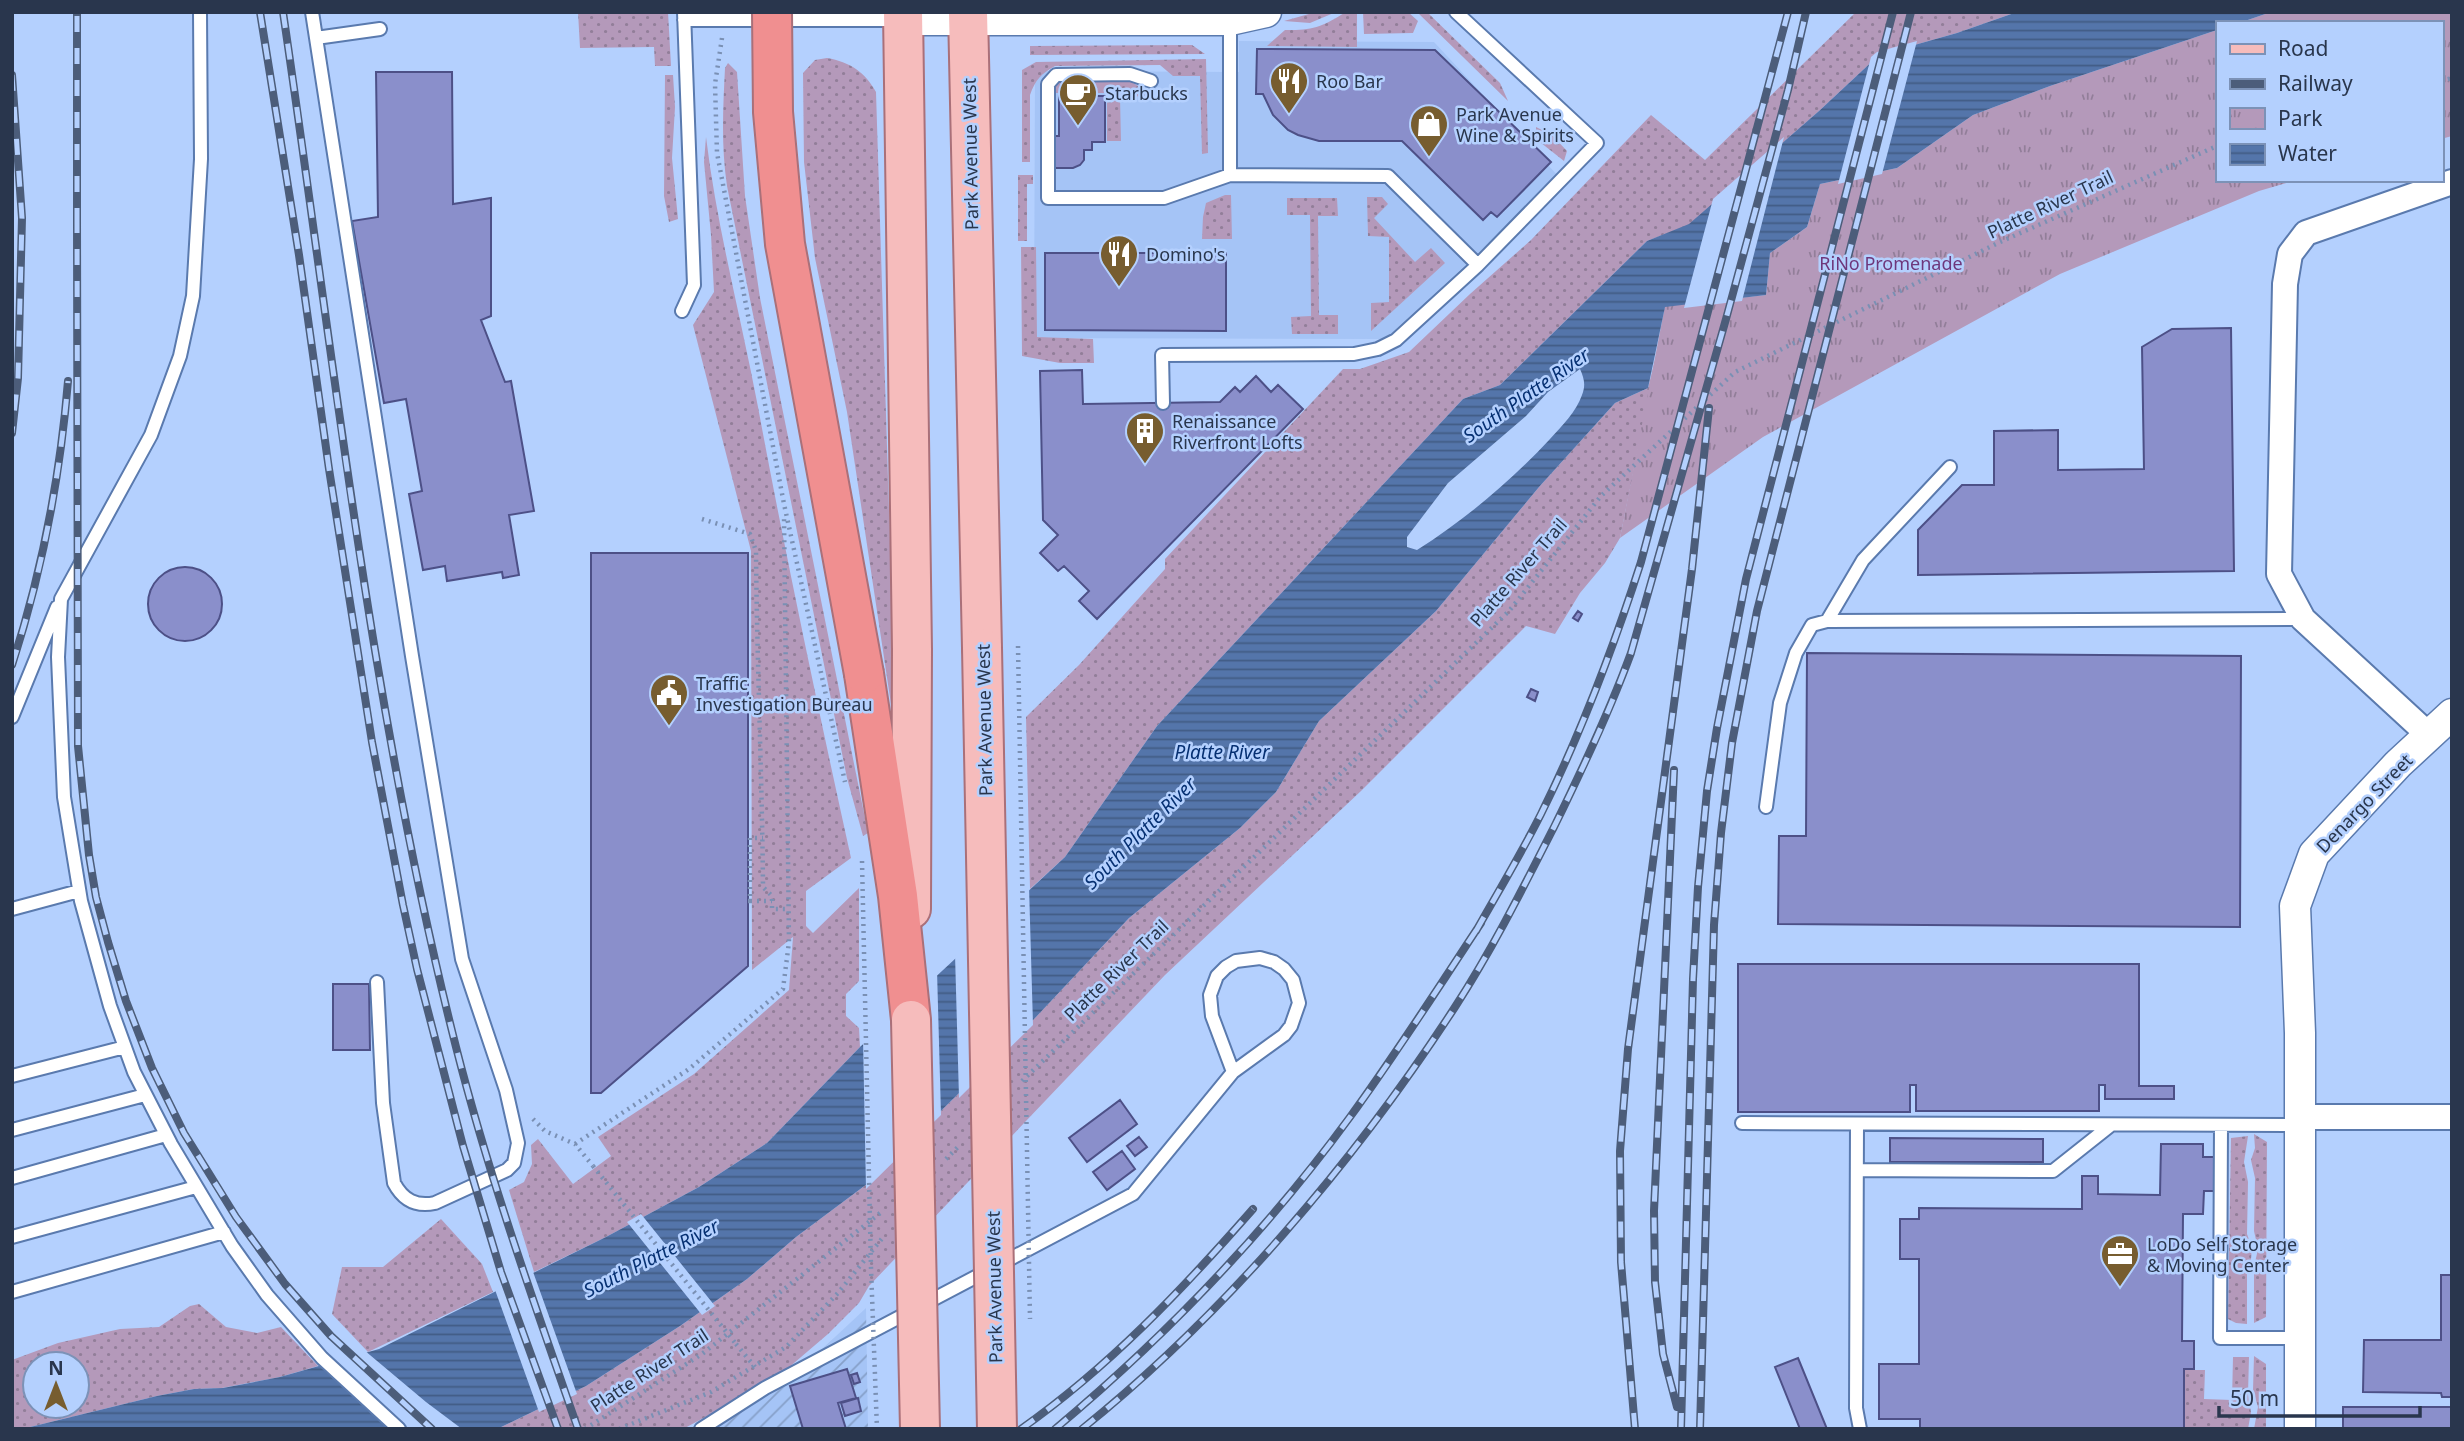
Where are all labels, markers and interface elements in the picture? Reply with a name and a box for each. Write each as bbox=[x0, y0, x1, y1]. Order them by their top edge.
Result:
legend bbox=[2216, 21, 2443, 182]
text: Road bbox=[2278, 34, 2328, 62]
restaurant icon: Roo Bar bbox=[1268, 60, 1310, 115]
place label: Roo Bar bbox=[1316, 69, 1383, 93]
text: Railway bbox=[2278, 69, 2353, 97]
cafe icon: Starbucks bbox=[1057, 72, 1099, 127]
street label: Park Avenue West bbox=[957, 77, 983, 230]
place label: Starbucks bbox=[1105, 81, 1188, 105]
place label: Park Avenue Wine & Spirits bbox=[1456, 102, 1574, 147]
shop icon: Park Avenue Wine & Spirits bbox=[1408, 103, 1450, 158]
text: Park bbox=[2278, 104, 2323, 132]
text: Water bbox=[2278, 139, 2337, 167]
street label: Platte River Trail bbox=[1983, 164, 2117, 244]
restaurant icon: Domino's bbox=[1098, 233, 1140, 288]
place label: Domino's bbox=[1146, 242, 1225, 266]
park label: RiNo Promenade bbox=[1819, 251, 1963, 275]
water label: South Platte River bbox=[1458, 341, 1596, 448]
place label: Renaissance Riverfront Lofts bbox=[1172, 409, 1303, 454]
building icon: Renaissance Riverfront Lofts bbox=[1124, 410, 1166, 465]
street label: Platte River Trail bbox=[1464, 513, 1572, 631]
street label: Park Avenue West bbox=[971, 643, 997, 796]
place label: Traffic Investigation Bureau bbox=[696, 671, 873, 716]
public building icon: Traffic Investigation Bureau bbox=[648, 672, 690, 727]
water label: Platte River bbox=[1174, 739, 1271, 765]
street label: Denargo Street bbox=[2311, 748, 2418, 858]
water label: South Platte River bbox=[1078, 770, 1203, 895]
street label: Platte River Trail bbox=[1059, 914, 1173, 1026]
street label: Park Avenue West bbox=[981, 1210, 1007, 1363]
water label: South Platte River bbox=[579, 1212, 724, 1303]
place label: LoDo Self Storage & Moving Center bbox=[2147, 1232, 2297, 1277]
office icon: LoDo Self Storage & Moving Center bbox=[2099, 1233, 2141, 1288]
street label: Platte River Trail bbox=[585, 1323, 713, 1417]
north arrow bbox=[21, 1350, 91, 1420]
text: N bbox=[48, 1355, 64, 1381]
scale bar bbox=[2219, 1374, 2420, 1418]
text: 50 m bbox=[2230, 1384, 2279, 1412]

